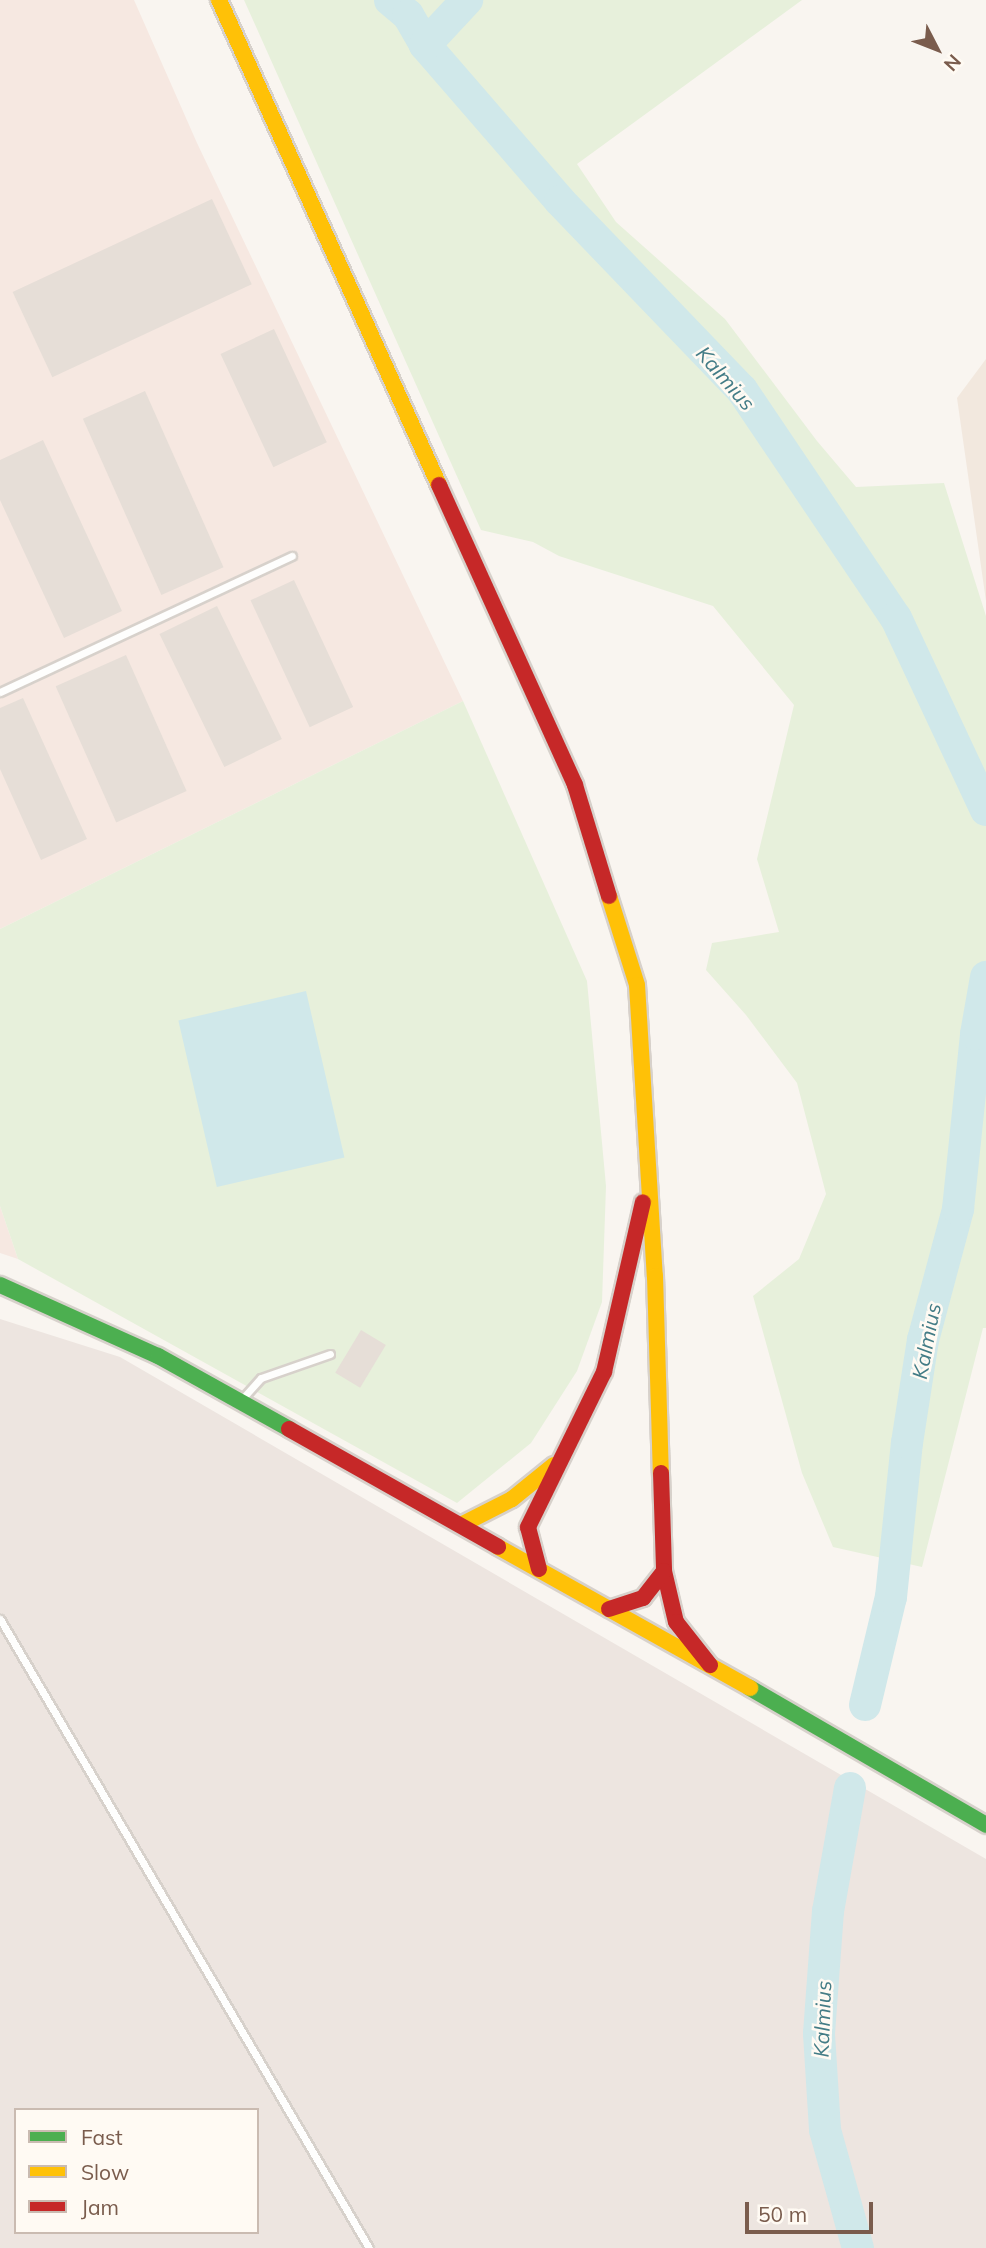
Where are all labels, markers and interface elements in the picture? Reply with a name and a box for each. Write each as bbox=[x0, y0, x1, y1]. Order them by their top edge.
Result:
north arrow bbox=[902, 14, 972, 84]
text: N bbox=[939, 50, 966, 76]
water label: Kalmius bbox=[691, 341, 761, 415]
water label: Kalmius bbox=[906, 1301, 946, 1381]
water label: Kalmius bbox=[808, 1980, 836, 2058]
legend bbox=[14, 2108, 259, 2234]
text: Fast bbox=[81, 2124, 123, 2150]
text: Slow bbox=[81, 2159, 129, 2185]
scale bar bbox=[748, 2188, 876, 2232]
text: Jam bbox=[81, 2194, 119, 2220]
text: 50 m bbox=[758, 2201, 807, 2227]

